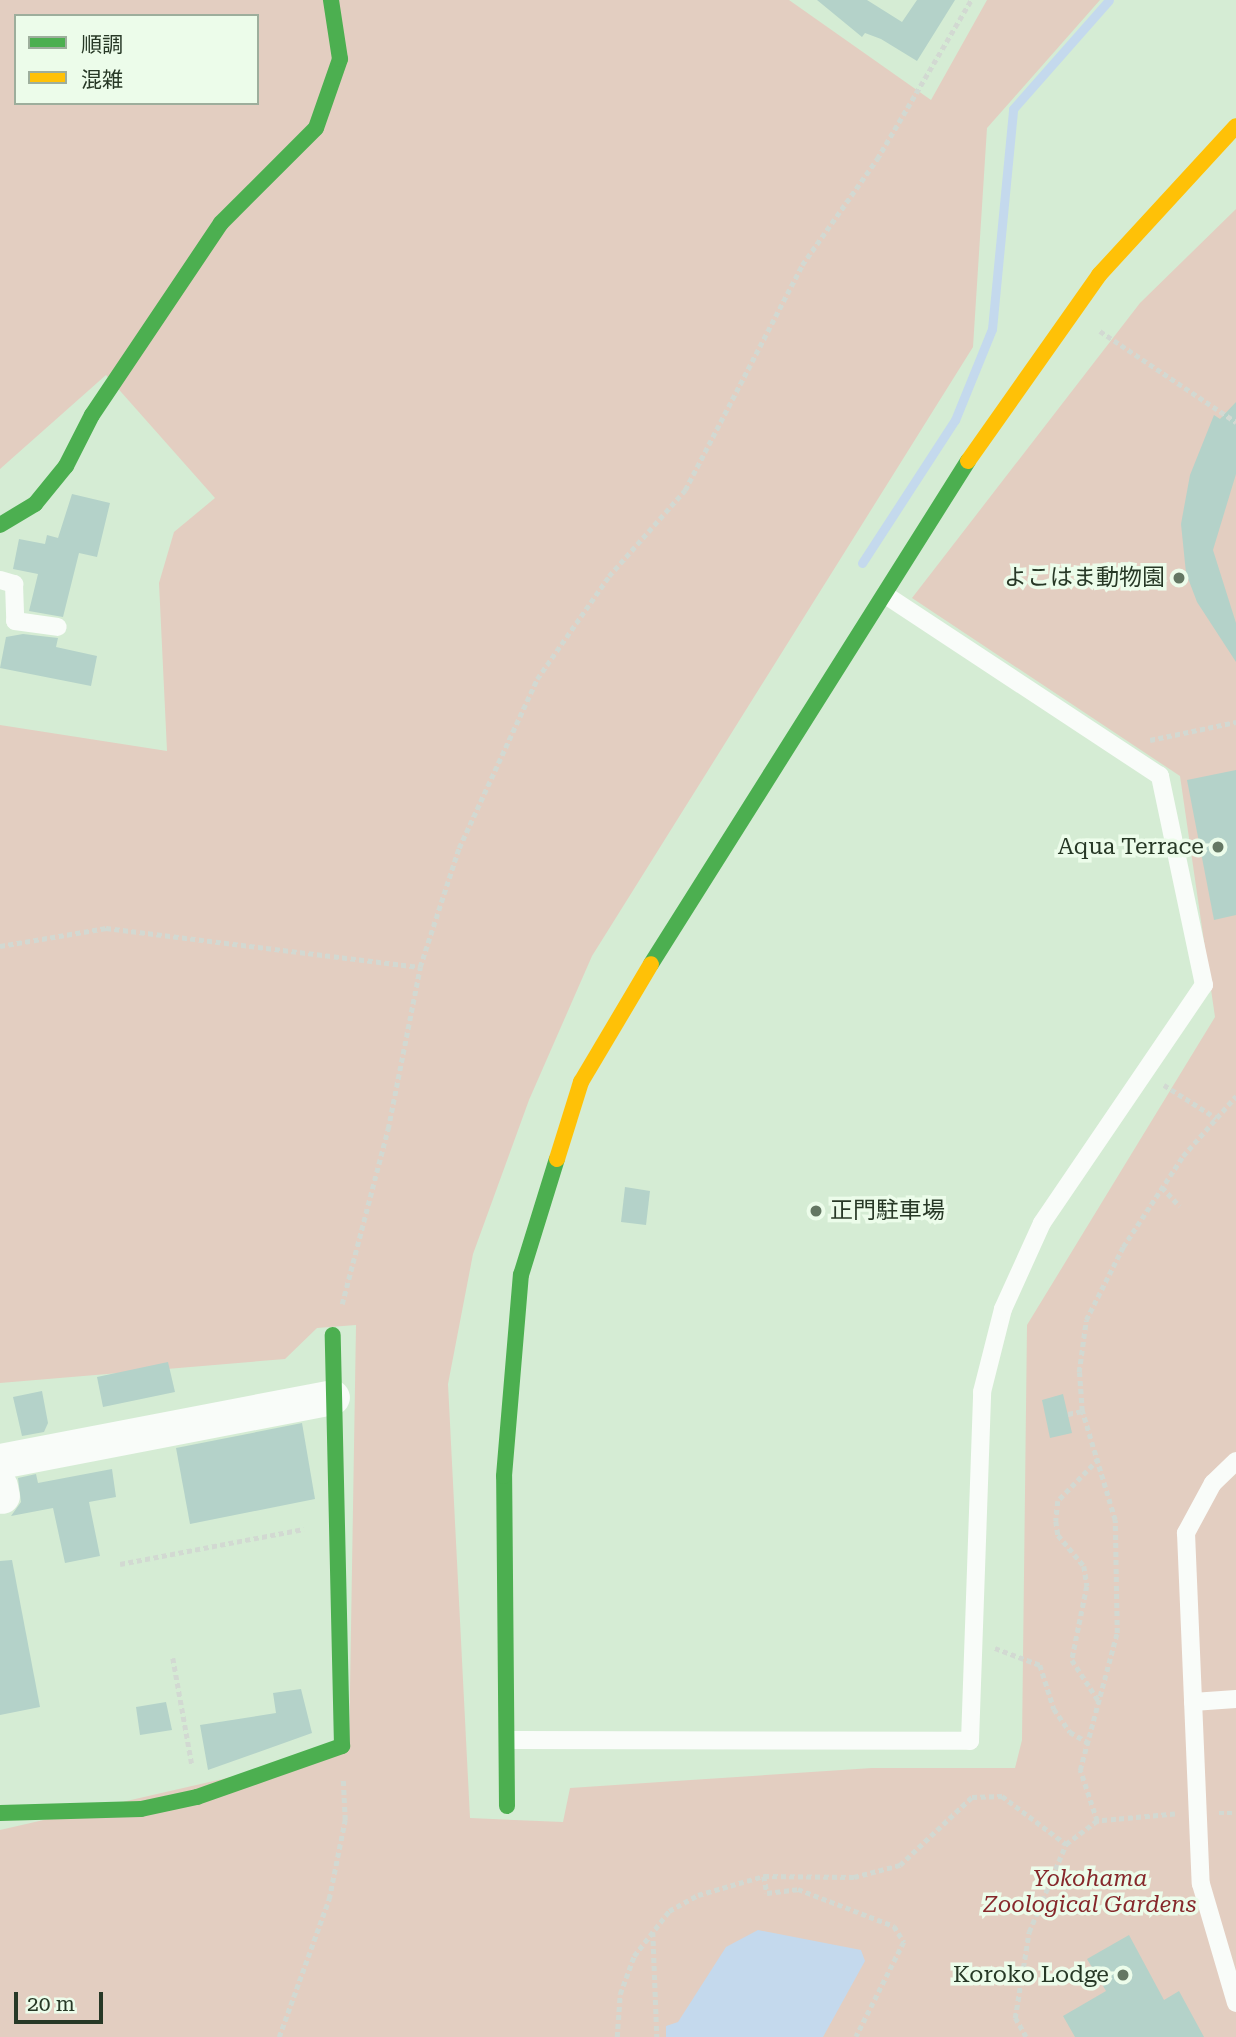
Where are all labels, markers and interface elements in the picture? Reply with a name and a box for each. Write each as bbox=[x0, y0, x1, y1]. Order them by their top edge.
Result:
legend bbox=[14, 14, 259, 105]
text: 順調 bbox=[81, 33, 123, 57]
text: 混雑 bbox=[81, 68, 123, 92]
place label: よこはま動物園 bbox=[1004, 564, 1165, 592]
marker: よこはま動物園 bbox=[1171, 570, 1187, 586]
place label: Aqua Terrace bbox=[1058, 833, 1204, 861]
marker: Aqua Terrace bbox=[1210, 839, 1226, 855]
place label: 正門駐車場 bbox=[830, 1197, 945, 1225]
marker: 正門駐車場 bbox=[808, 1203, 824, 1219]
park label: Yokohama Zoological Gardens bbox=[984, 1865, 1196, 1919]
place label: Koroko Lodge bbox=[953, 1961, 1109, 1989]
marker: Koroko Lodge bbox=[1115, 1967, 1131, 1983]
scale bar bbox=[18, 1978, 107, 2022]
text: 20 m bbox=[27, 1992, 75, 2016]

